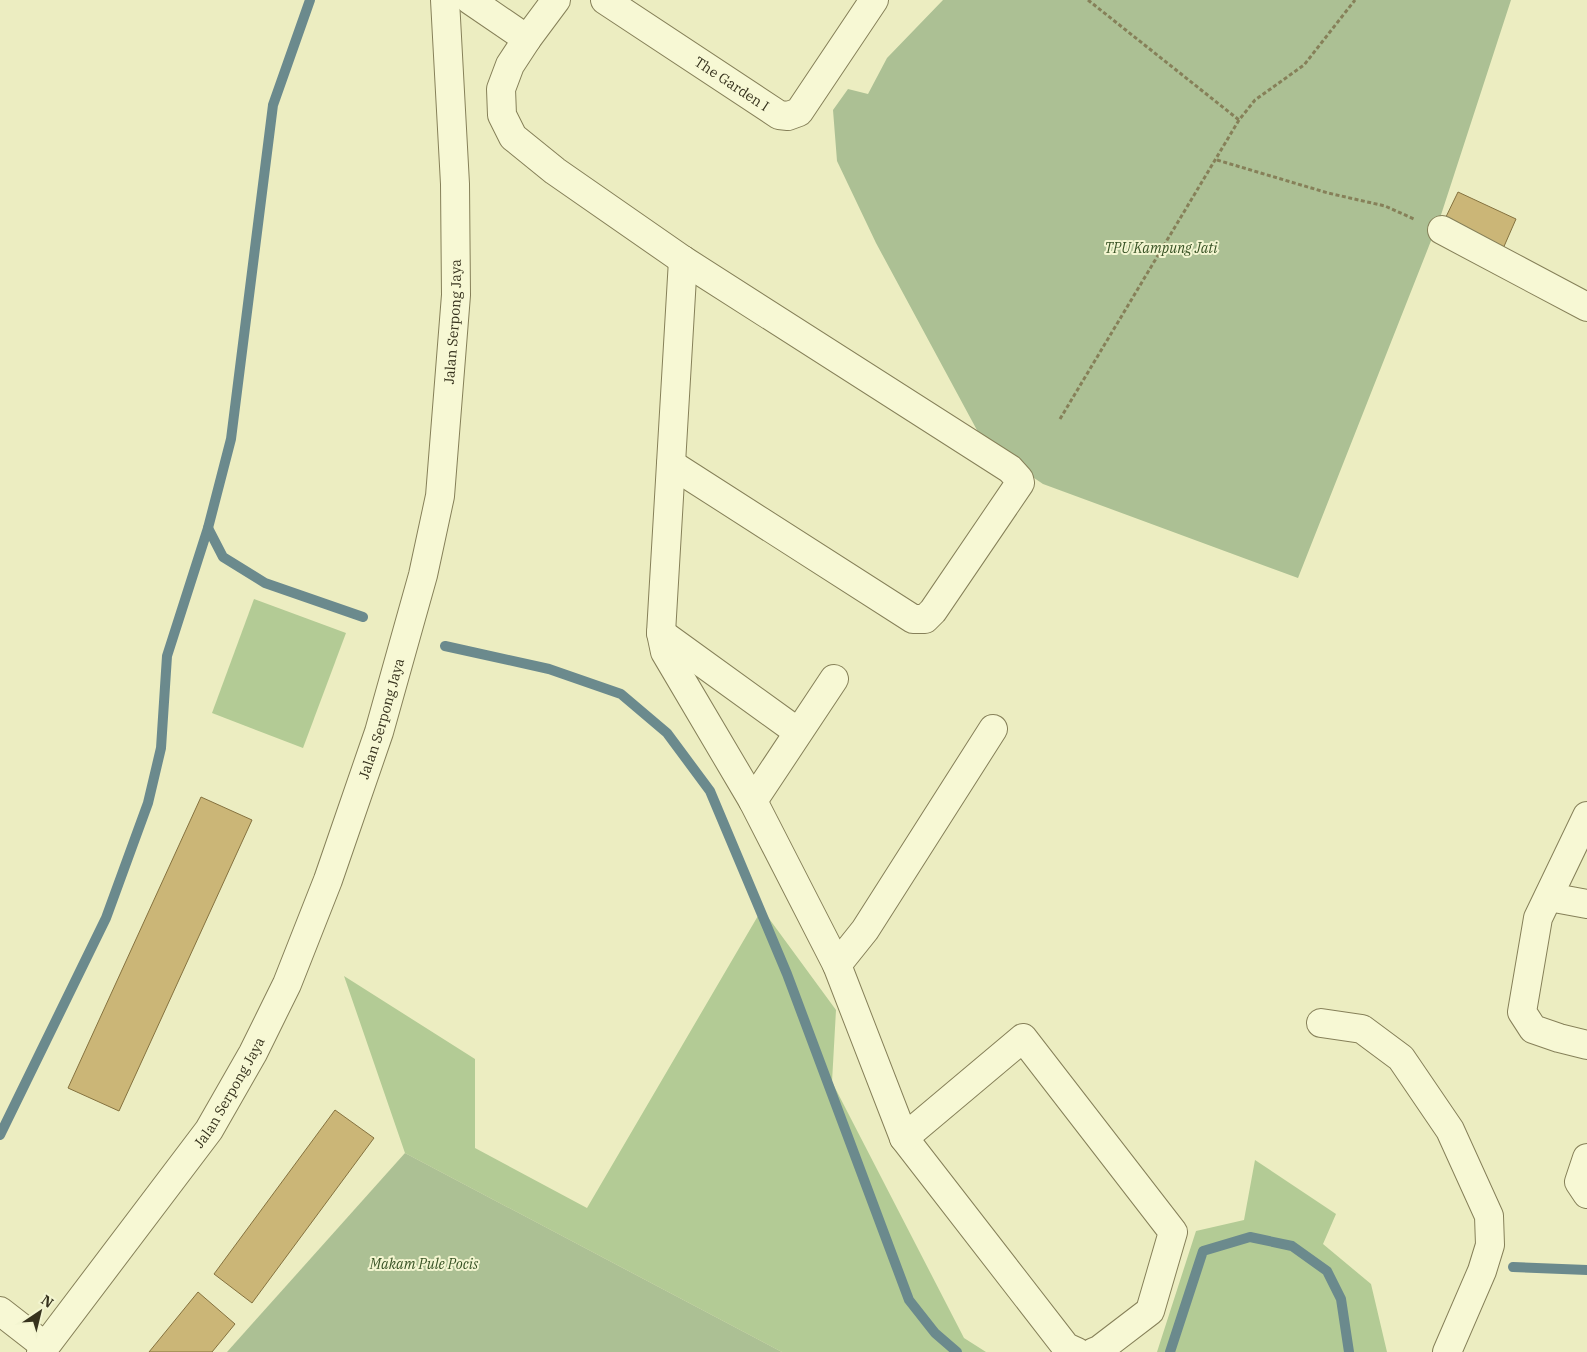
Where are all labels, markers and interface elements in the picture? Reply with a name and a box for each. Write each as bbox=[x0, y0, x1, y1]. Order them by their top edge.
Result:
street label: The Garden I bbox=[691, 53, 773, 115]
park label: TPU Kampung Jati bbox=[1105, 239, 1218, 257]
street label: Jalan Serpong Jaya bbox=[440, 259, 465, 385]
street label: Jalan Serpong Jaya bbox=[355, 656, 408, 781]
street label: Jalan Serpong Jaya bbox=[190, 1034, 269, 1151]
park label: Makam Pule Pocis bbox=[369, 1255, 479, 1273]
north arrow bbox=[15, 1287, 65, 1337]
text: N bbox=[38, 1291, 57, 1312]

